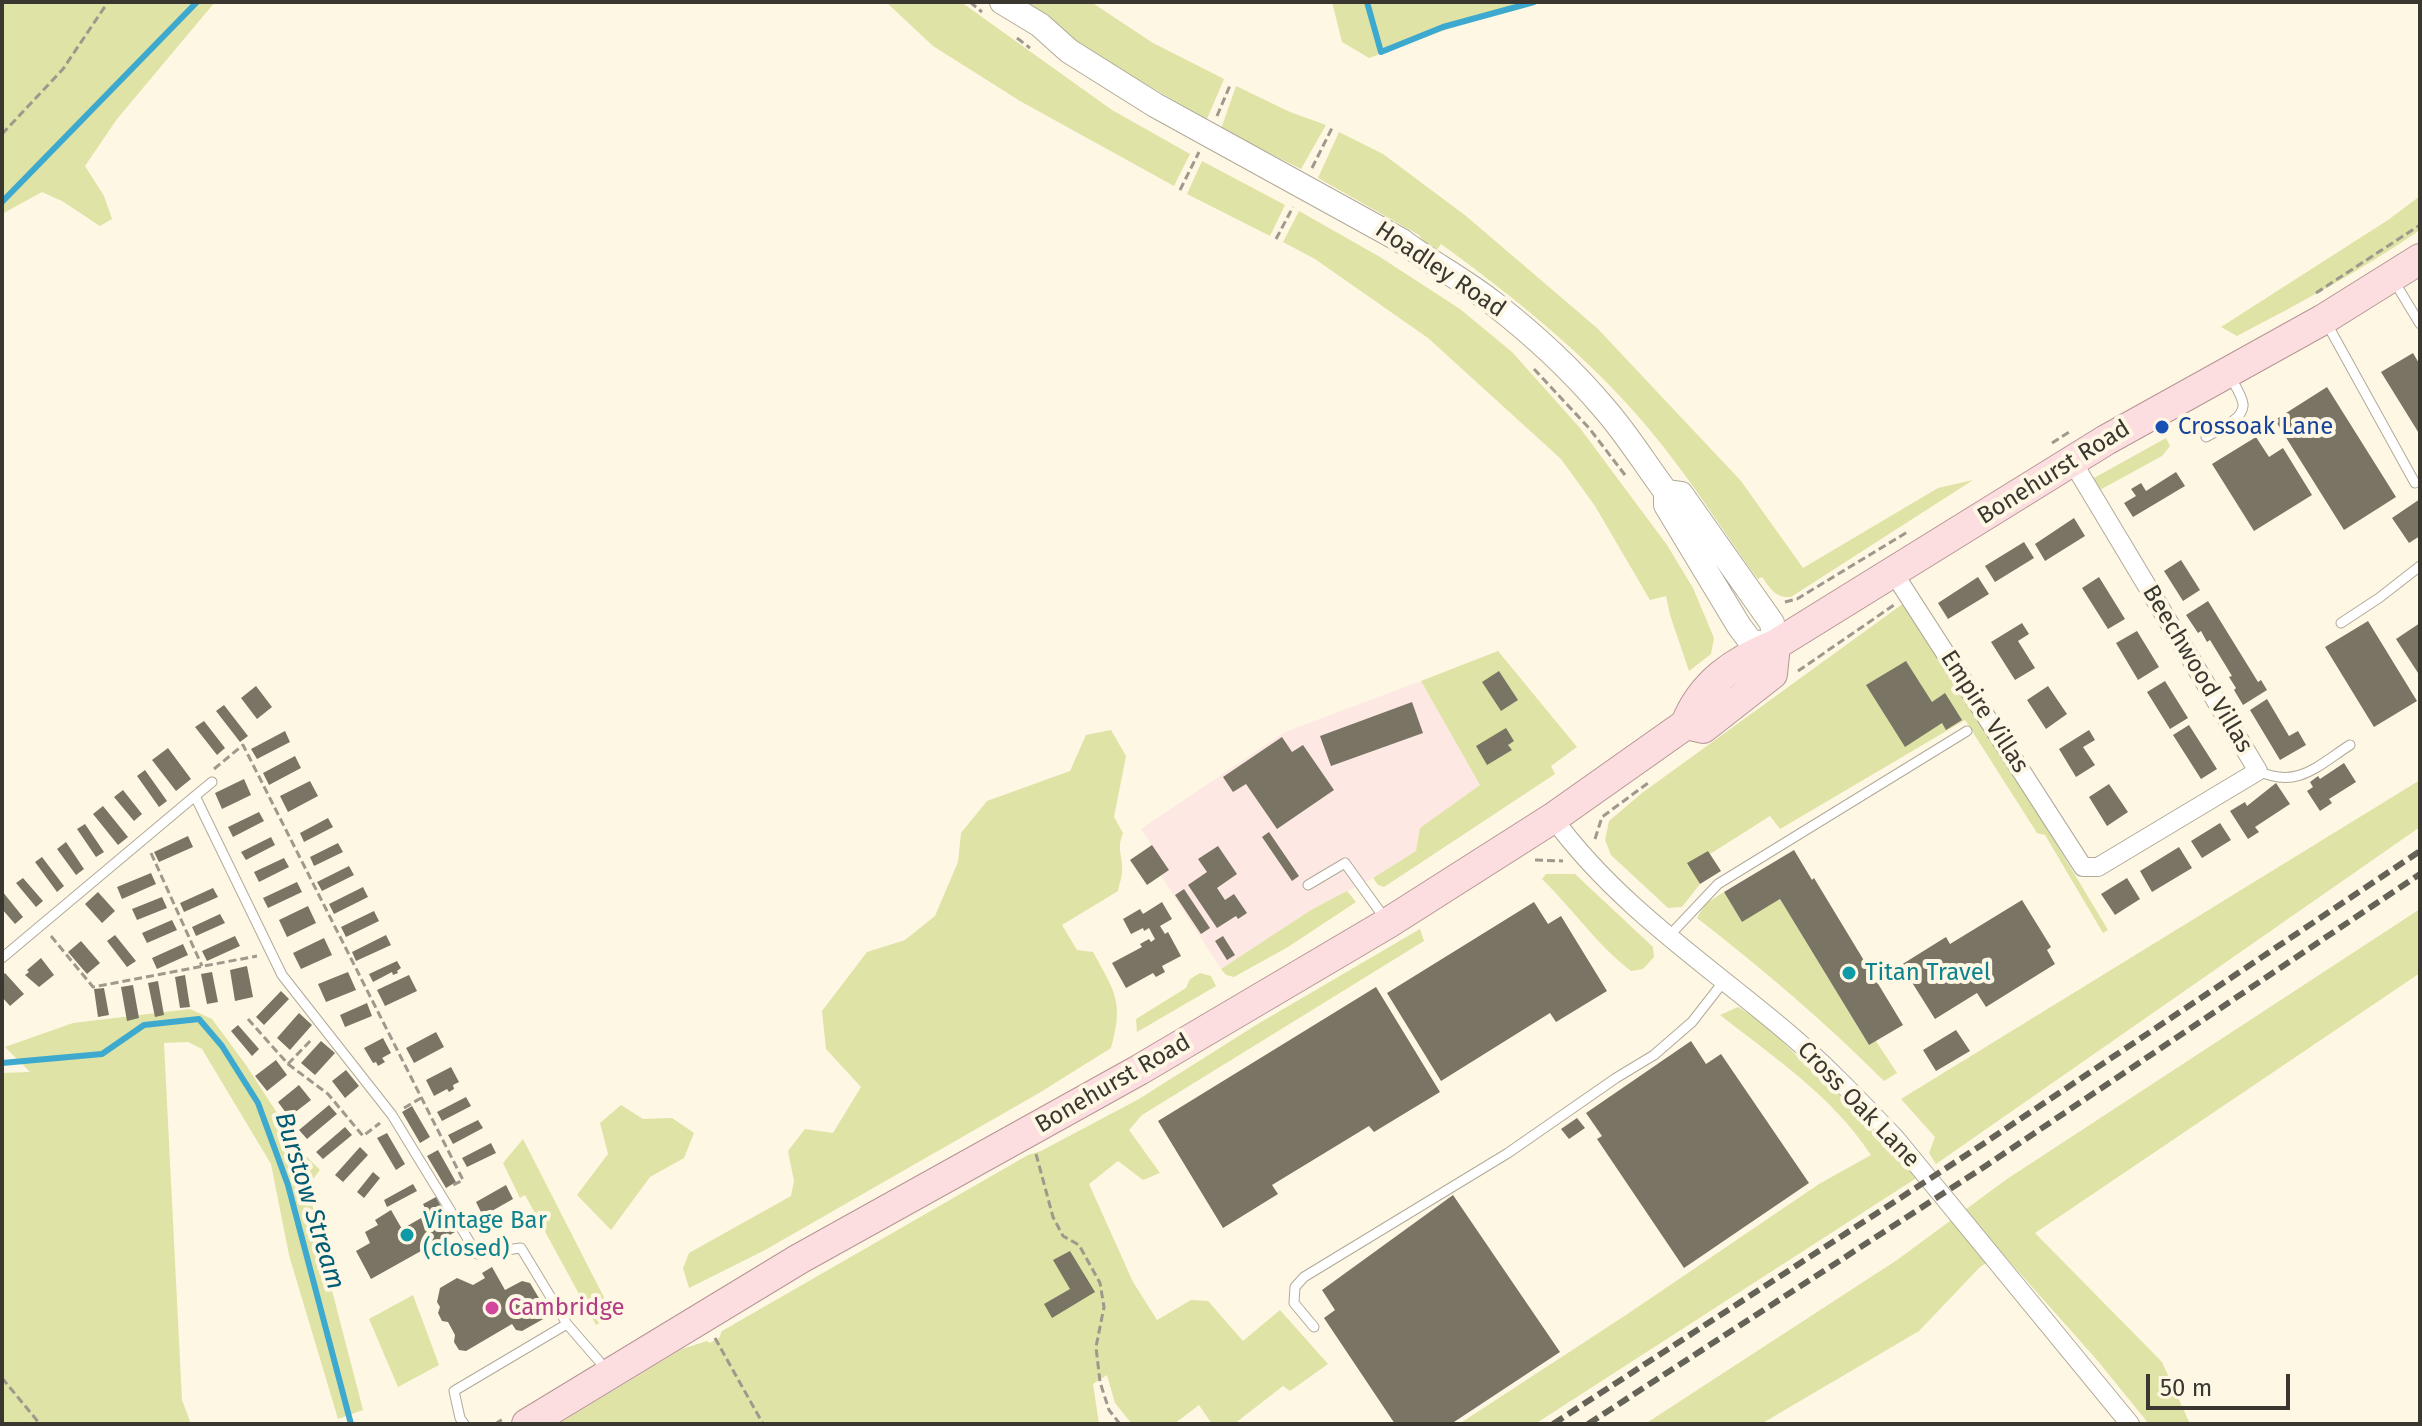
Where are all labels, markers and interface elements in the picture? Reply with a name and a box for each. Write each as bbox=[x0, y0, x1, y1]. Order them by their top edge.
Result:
street label: Hoadley Road bbox=[1369, 216, 1511, 324]
place label: Crossoak Lane bbox=[2178, 413, 2333, 441]
street label: Bonehurst Road bbox=[1972, 415, 2136, 531]
marker: Crossoak Lane bbox=[2153, 418, 2171, 436]
street label: Beechwood Villas bbox=[2136, 580, 2258, 758]
street label: Empire Villas bbox=[1934, 645, 2034, 779]
place label: Titan Travel bbox=[1865, 959, 1991, 987]
marker: Titan Travel bbox=[1840, 964, 1858, 982]
street label: Bonehurst Road bbox=[1030, 1028, 1196, 1140]
street label: Cross Oak Lane bbox=[1791, 1036, 1925, 1174]
water label: Burstow Stream bbox=[267, 1109, 351, 1293]
place label: Vintage Bar (closed) bbox=[423, 1207, 547, 1263]
marker: Vintage Bar (closed) bbox=[398, 1226, 416, 1244]
place label: Cambridge bbox=[508, 1294, 625, 1322]
marker: Cambridge bbox=[483, 1299, 501, 1317]
scale bar bbox=[2150, 1358, 2294, 1408]
text: 50 m bbox=[2160, 1374, 2212, 1402]

